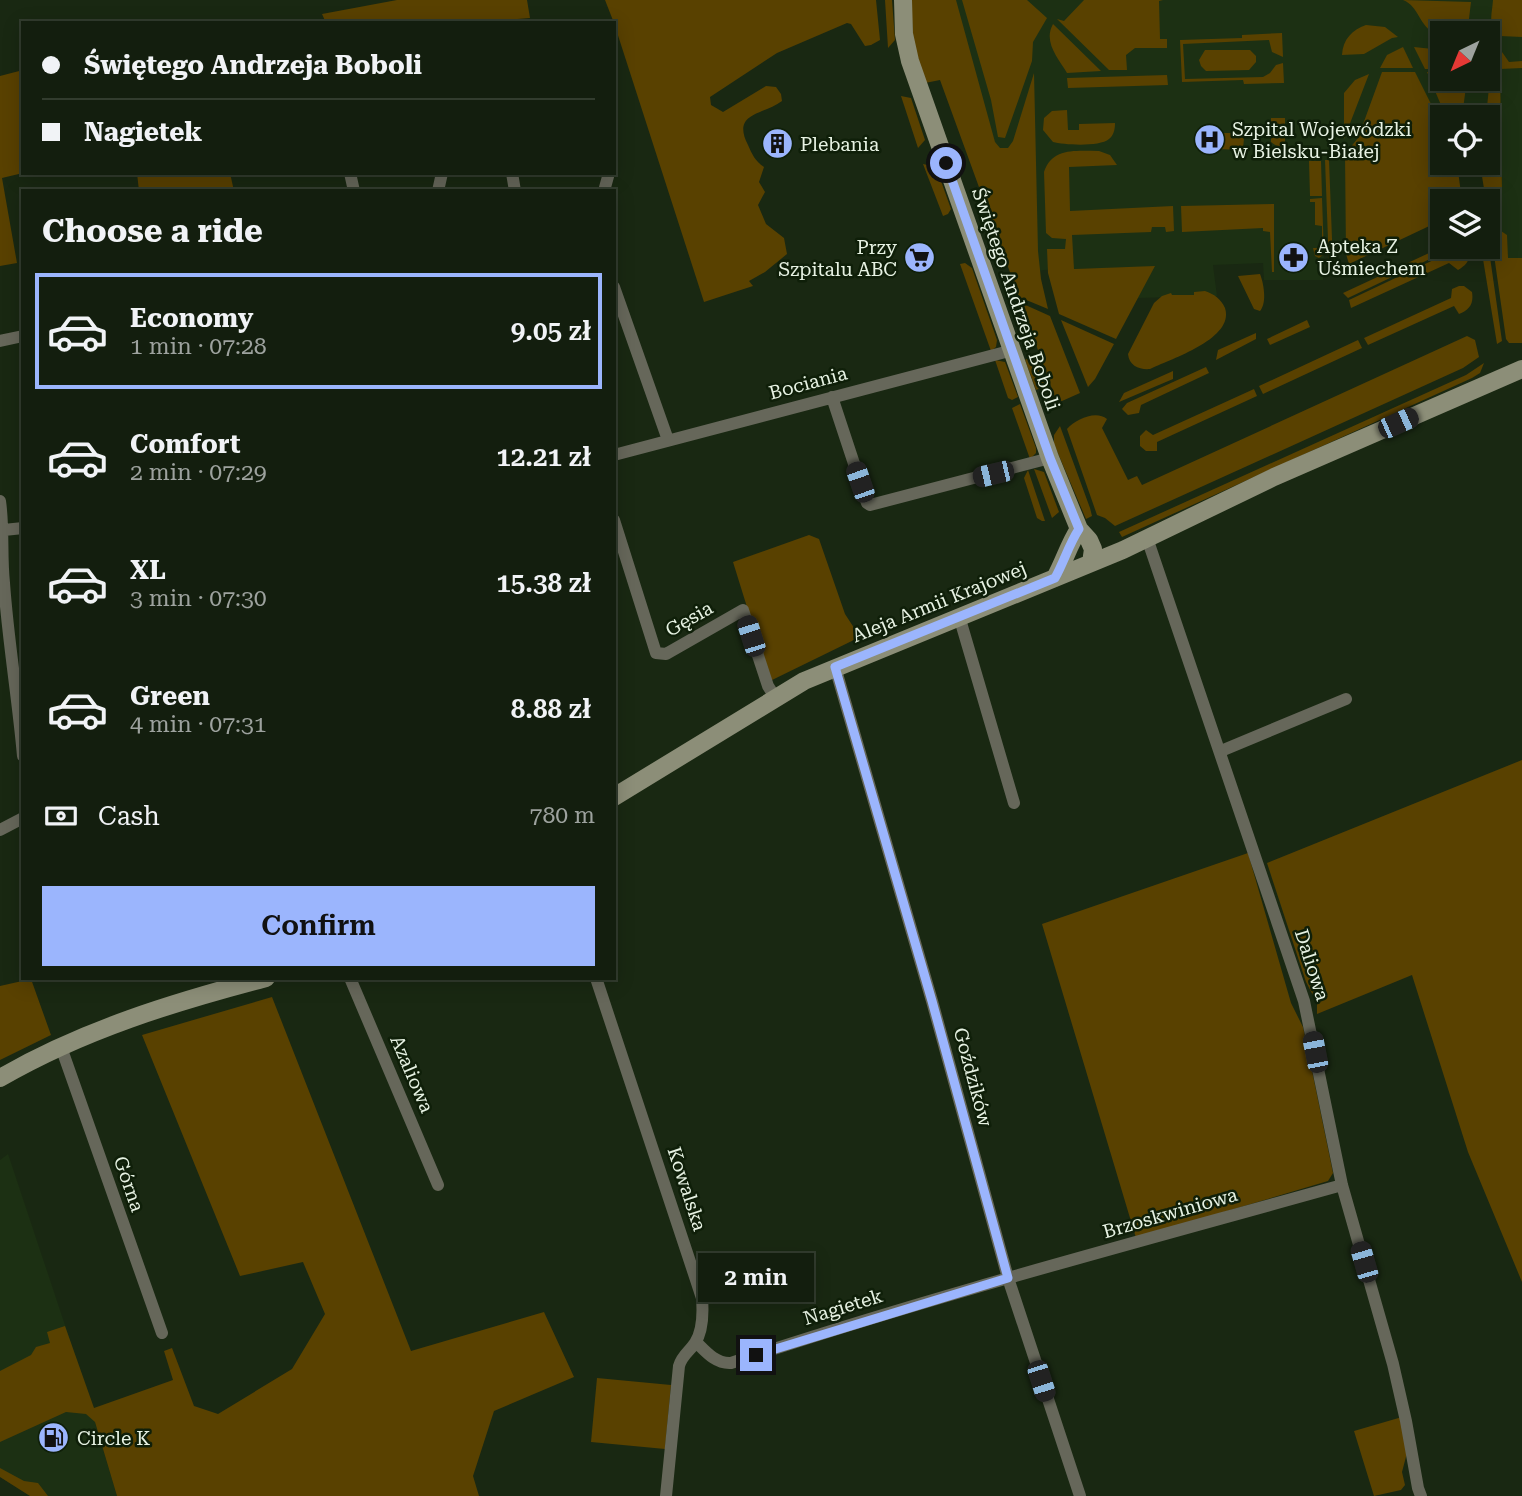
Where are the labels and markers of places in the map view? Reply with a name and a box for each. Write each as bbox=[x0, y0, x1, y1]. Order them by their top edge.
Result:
place label: Szpital Wojewódzki w Bielsku-Białej bbox=[1232, 118, 1412, 163]
hospital icon: Szpital Wojewódzki w Bielsku-Białej bbox=[1192, 123, 1226, 157]
building icon: Plebania bbox=[760, 127, 794, 161]
place label: Plebania bbox=[800, 133, 880, 156]
place label: Apteka Z Uśmiechem bbox=[1317, 235, 1426, 280]
place label: Przy Szpitalu ABC bbox=[778, 236, 898, 281]
pharmacy icon: Apteka Z Uśmiechem bbox=[1277, 240, 1311, 274]
supermarket icon: Przy Szpitalu ABC bbox=[903, 241, 937, 275]
fuel station icon: Circle K bbox=[37, 1421, 71, 1455]
place label: Circle K bbox=[77, 1427, 150, 1450]

